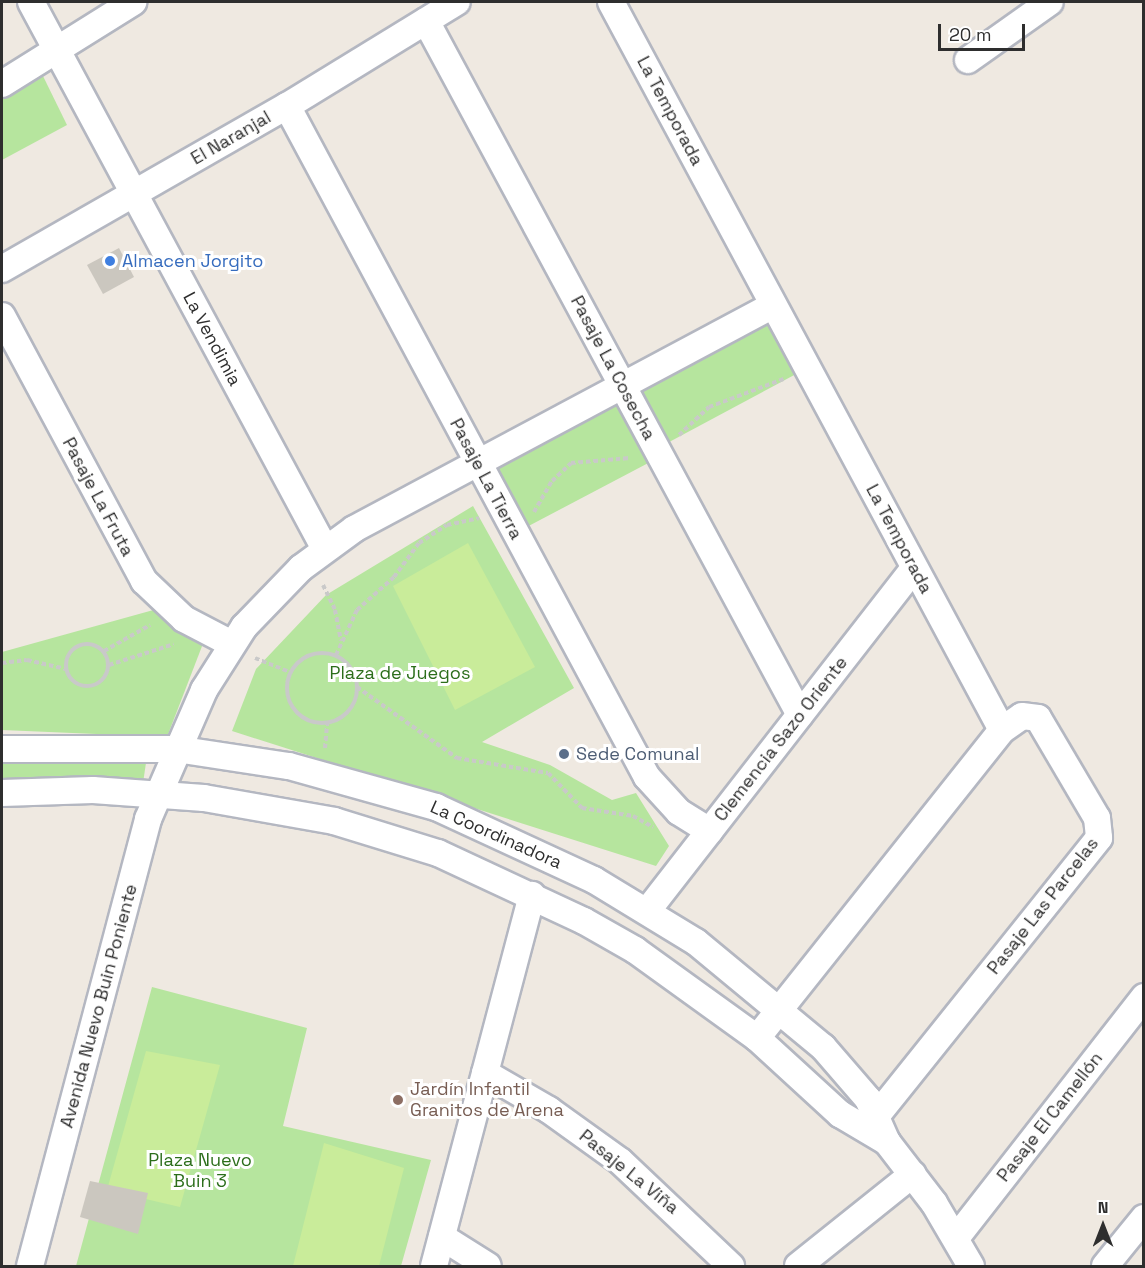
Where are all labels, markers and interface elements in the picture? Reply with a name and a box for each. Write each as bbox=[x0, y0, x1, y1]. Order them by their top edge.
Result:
scale bar bbox=[941, 12, 1028, 50]
text: 20 m bbox=[949, 23, 992, 46]
street label: La Temporada bbox=[632, 53, 708, 169]
street label: El Naranjal bbox=[187, 107, 275, 169]
place label: Almacen Jorgito bbox=[122, 250, 263, 272]
marker: Almacen Jorgito bbox=[103, 254, 117, 268]
street label: La Vendimia bbox=[178, 288, 246, 390]
street label: Pasaje La Cosecha bbox=[566, 292, 660, 444]
street label: Pasaje La Tierra bbox=[445, 415, 527, 543]
street label: Pasaje La Fruta bbox=[58, 434, 138, 560]
street label: La Temporada bbox=[861, 481, 937, 597]
street label: Clemencia Sazo Oriente bbox=[710, 652, 852, 826]
park label: Plaza de Juegos bbox=[330, 662, 470, 684]
place label: Sede Comunal bbox=[576, 743, 699, 765]
marker: Sede Comunal bbox=[557, 747, 571, 761]
street label: La Coordinadora bbox=[427, 796, 565, 874]
street label: Pasaje Las Parcelas bbox=[983, 833, 1103, 979]
street label: Avenida Nuevo Buin Poniente bbox=[56, 882, 142, 1130]
street label: Pasaje El Camellón bbox=[993, 1048, 1107, 1186]
place label: Jardín Infantil Granitos de Arena bbox=[410, 1079, 564, 1122]
marker: Jardín Infantil Granitos de Arena bbox=[391, 1093, 405, 1107]
street label: Pasaje La Viña bbox=[575, 1125, 683, 1219]
park label: Plaza Nuevo Buin 3 bbox=[148, 1150, 252, 1192]
north arrow bbox=[1073, 1196, 1133, 1256]
text: N bbox=[1098, 1197, 1108, 1218]

